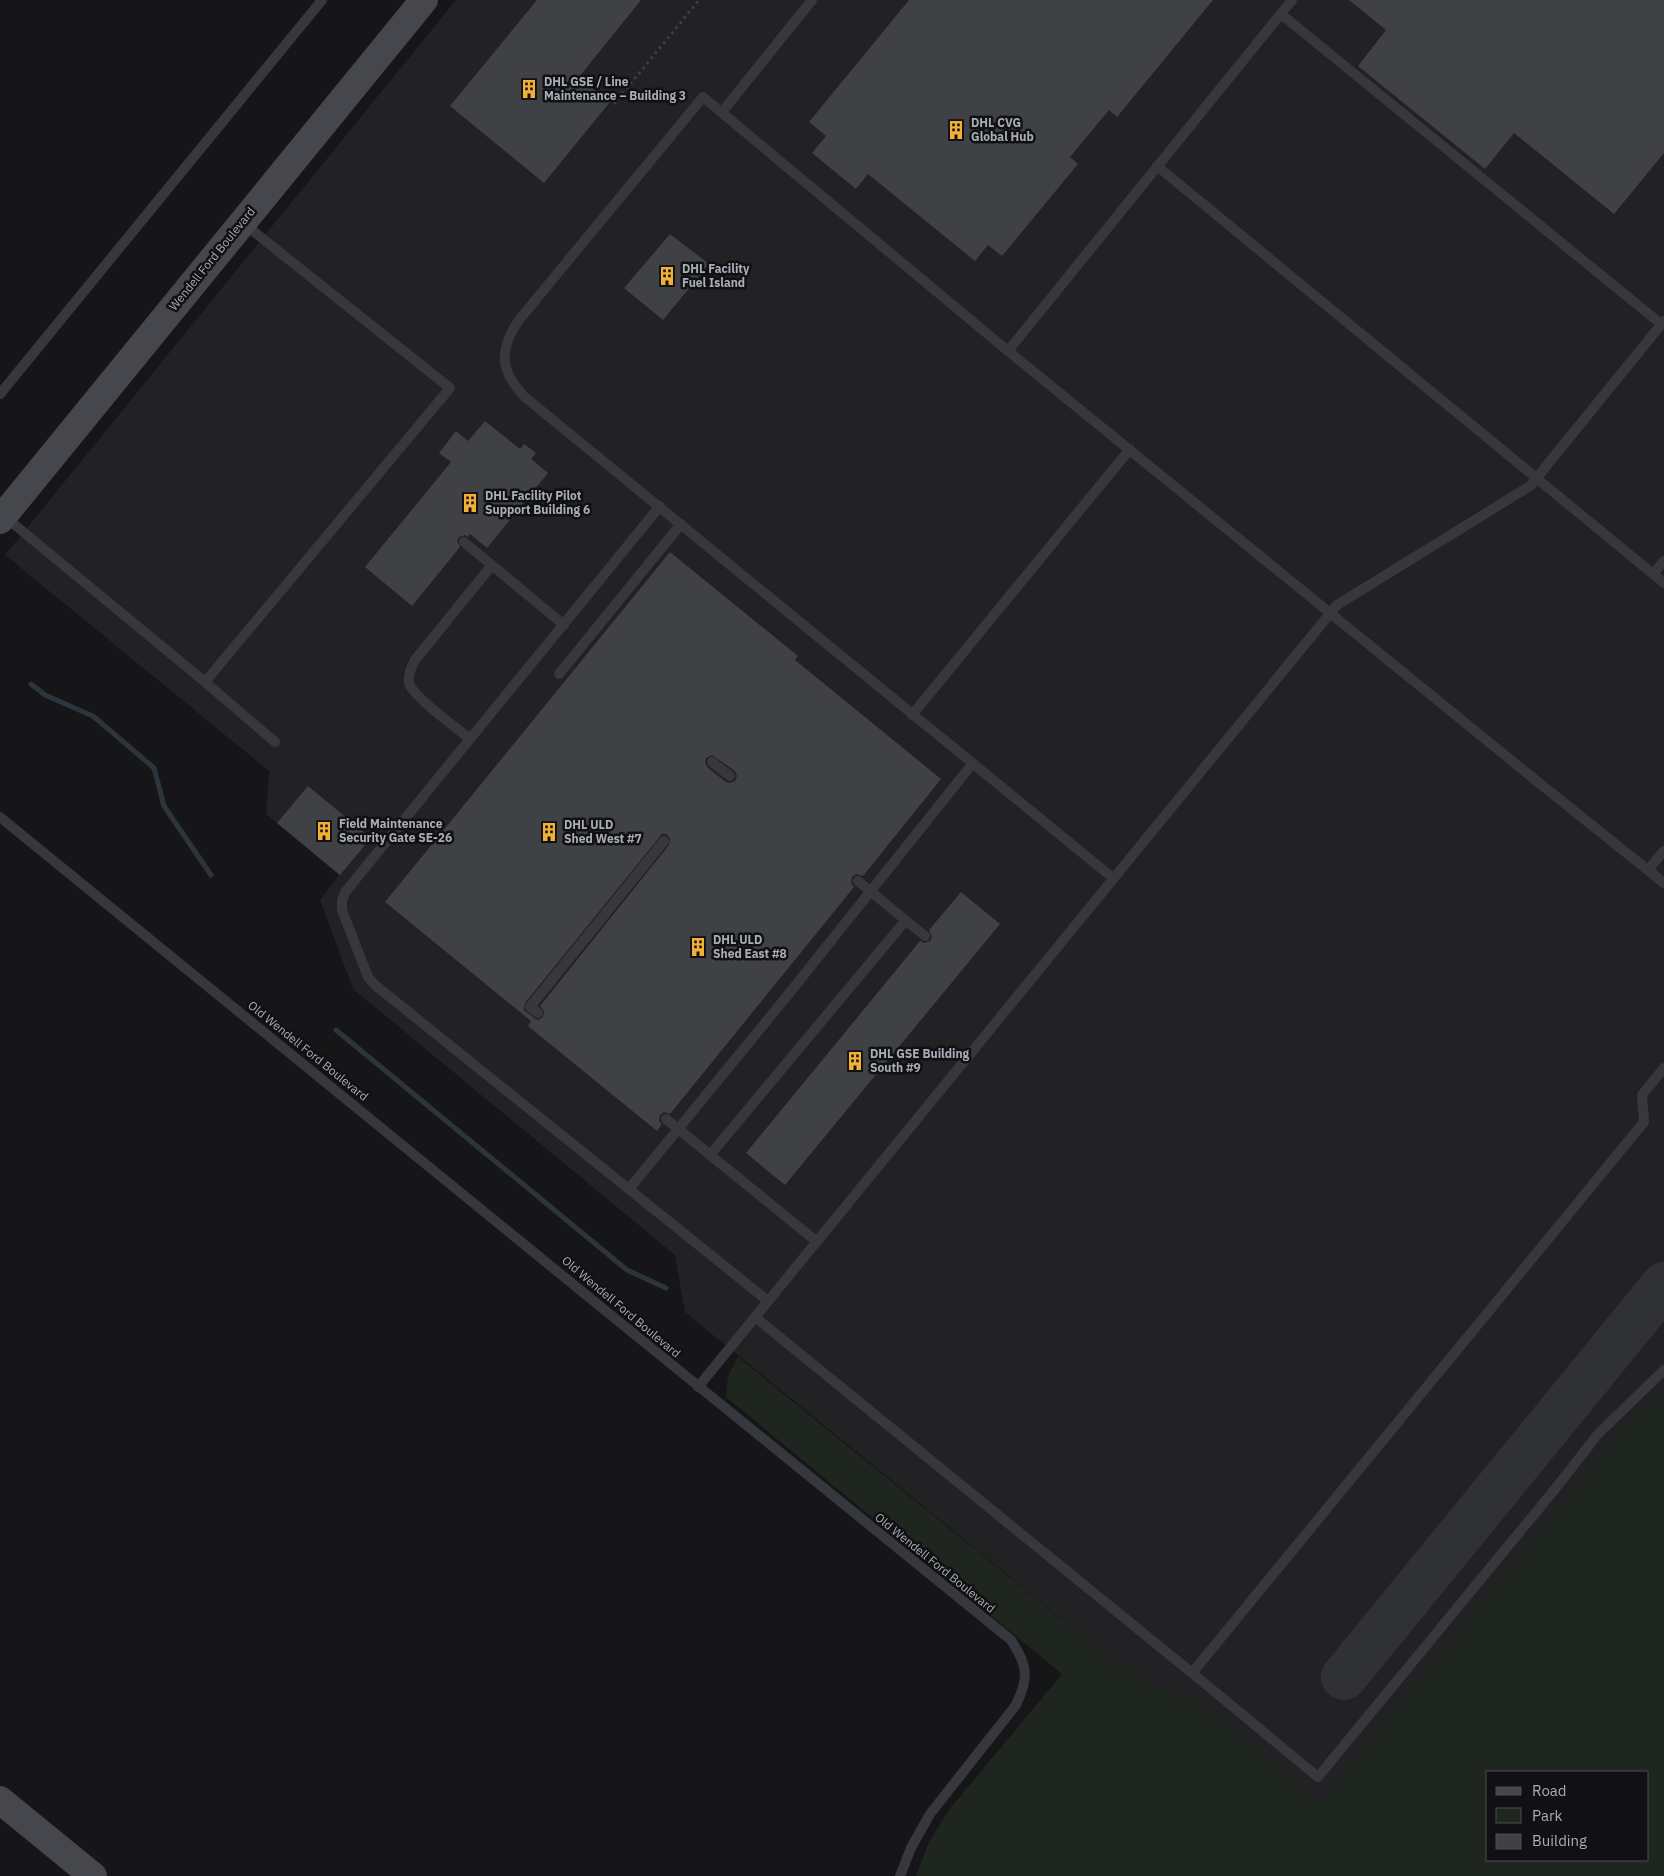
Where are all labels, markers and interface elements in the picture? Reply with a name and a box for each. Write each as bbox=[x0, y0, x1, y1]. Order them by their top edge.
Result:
place label: DHL GSE / Line Maintenance – Building 3 bbox=[544, 74, 686, 103]
building icon: DHL GSE / Line Maintenance – Building 3 bbox=[518, 78, 540, 100]
place label: DHL CVG Global Hub bbox=[971, 115, 1034, 144]
building icon: DHL CVG Global Hub bbox=[945, 119, 967, 141]
street label: Wendell Ford Boulevard bbox=[165, 204, 258, 313]
place label: DHL Facility Fuel Island bbox=[682, 261, 750, 290]
building icon: DHL Facility Fuel Island bbox=[656, 265, 678, 287]
place label: DHL Facility Pilot Support Building 6 bbox=[485, 488, 590, 517]
building icon: DHL Facility Pilot Support Building 6 bbox=[459, 492, 481, 514]
place label: Field Maintenance Security Gate SE-26 bbox=[339, 816, 452, 845]
place label: DHL ULD Shed West #7 bbox=[564, 817, 642, 846]
building icon: Field Maintenance Security Gate SE-26 bbox=[313, 820, 335, 842]
building icon: DHL ULD Shed West #7 bbox=[538, 821, 560, 843]
place label: DHL ULD Shed East #8 bbox=[713, 932, 787, 961]
building icon: DHL ULD Shed East #8 bbox=[687, 936, 709, 958]
street label: Old Wendell Ford Boulevard bbox=[245, 998, 371, 1104]
place label: DHL GSE Building South #9 bbox=[870, 1046, 970, 1075]
building icon: DHL GSE Building South #9 bbox=[844, 1050, 866, 1072]
street label: Old Wendell Ford Boulevard bbox=[559, 1253, 684, 1361]
street label: Old Wendell Ford Boulevard bbox=[872, 1510, 998, 1616]
legend bbox=[1486, 1771, 1649, 1861]
text: Road bbox=[1532, 1781, 1567, 1800]
text: Park bbox=[1532, 1806, 1562, 1825]
text: Building bbox=[1532, 1831, 1587, 1850]

